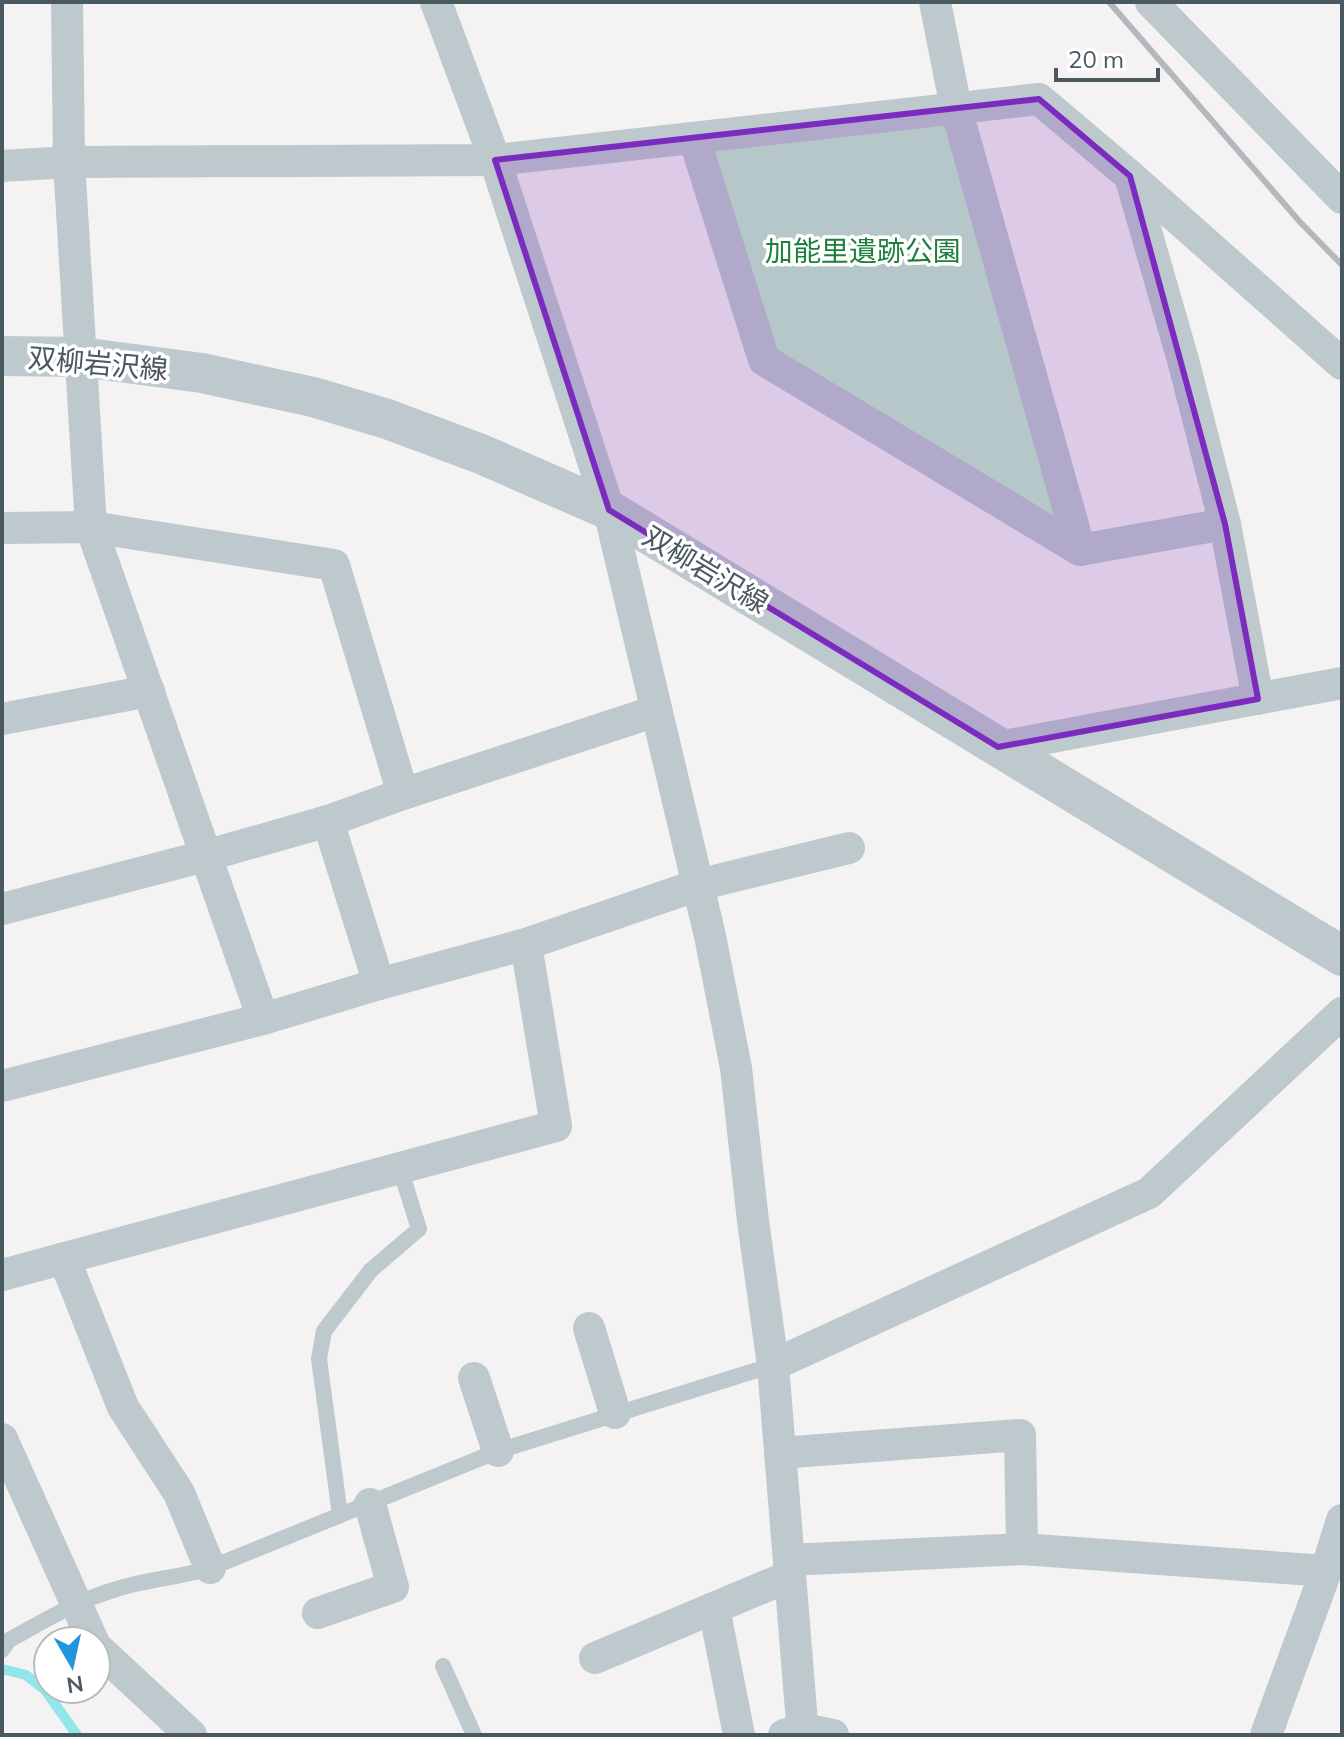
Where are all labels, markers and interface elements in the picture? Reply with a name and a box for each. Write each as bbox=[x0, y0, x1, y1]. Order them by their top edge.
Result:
scale bar bbox=[1056, 32, 1158, 82]
text: 20 m bbox=[1068, 44, 1124, 74]
park label: 加能里遺跡公園 bbox=[765, 233, 961, 268]
street label: 双柳岩沢線 bbox=[27, 339, 169, 387]
street label: 双柳岩沢線 bbox=[637, 518, 775, 620]
north arrow bbox=[32, 1625, 112, 1705]
text: N bbox=[65, 1670, 86, 1700]

